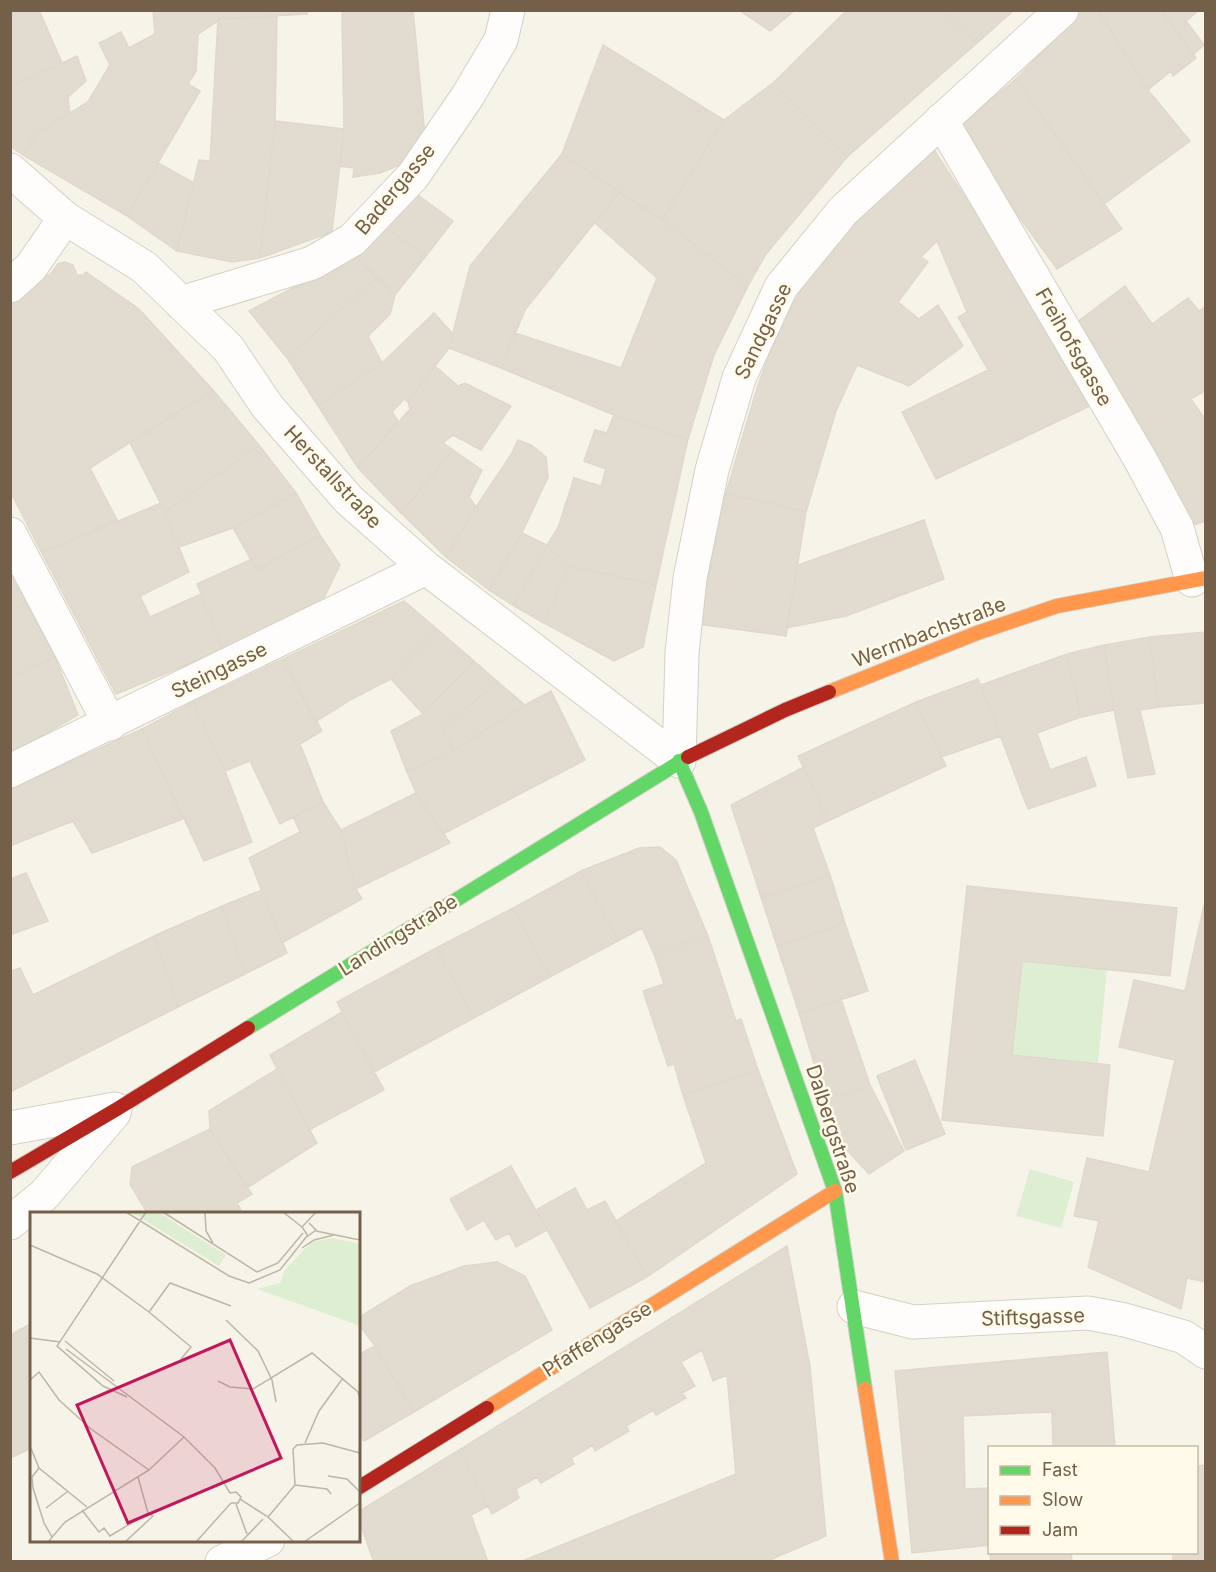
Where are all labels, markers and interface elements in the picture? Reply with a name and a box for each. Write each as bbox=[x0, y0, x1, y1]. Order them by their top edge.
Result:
street label: Badergasse bbox=[350, 139, 440, 239]
street label: Sandgasse bbox=[729, 279, 797, 383]
street label: Freihofsgasse bbox=[1030, 284, 1118, 410]
street label: Herstallstraße bbox=[279, 421, 387, 533]
street label: Wermbachstraße bbox=[849, 592, 1009, 672]
street label: Steingasse bbox=[167, 636, 271, 704]
street label: Landingstraße bbox=[334, 889, 462, 981]
street label: Dalbergstraße bbox=[801, 1062, 865, 1196]
inset map bbox=[30, 1212, 360, 1542]
street label: Pfaffengasse bbox=[538, 1296, 656, 1382]
street label: Stiftsgasse bbox=[981, 1303, 1085, 1331]
legend bbox=[988, 1446, 1198, 1554]
text: Fast bbox=[1042, 1459, 1078, 1480]
text: Slow bbox=[1042, 1489, 1083, 1510]
text: Jam bbox=[1042, 1519, 1078, 1540]

